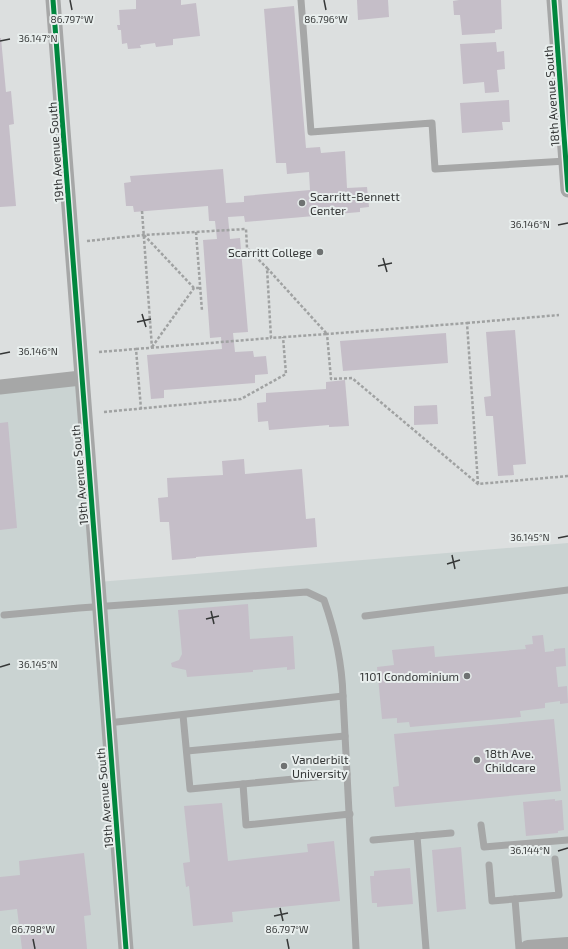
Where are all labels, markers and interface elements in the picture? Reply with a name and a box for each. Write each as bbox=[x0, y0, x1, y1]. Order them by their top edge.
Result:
text: 86.797°W bbox=[51, 13, 94, 25]
text: 86.796°W bbox=[304, 13, 348, 25]
text: 36.147°N bbox=[18, 32, 58, 44]
street label: 18th Avenue South bbox=[540, 45, 561, 147]
street label: 19th Avenue South bbox=[45, 101, 65, 203]
place label: Scarritt-Bennett Center bbox=[310, 189, 400, 217]
marker: Scarritt-Bennett Center bbox=[297, 198, 307, 208]
text: 36.146°N bbox=[510, 218, 550, 230]
place label: Scarritt College bbox=[228, 245, 312, 259]
marker: Scarritt College bbox=[315, 247, 325, 257]
text: 36.146°N bbox=[18, 345, 58, 357]
street label: 19th Avenue South bbox=[68, 424, 90, 526]
text: 36.145°N bbox=[510, 531, 550, 543]
text: 36.145°N bbox=[18, 658, 58, 670]
place label: 1101 Condominium bbox=[360, 669, 459, 683]
marker: 1101 Condominium bbox=[462, 671, 472, 681]
place label: 18th Ave. Childcare bbox=[485, 746, 536, 774]
street label: 19th Avenue South bbox=[93, 747, 115, 849]
place label: Vanderbilt University bbox=[292, 752, 349, 780]
marker: 18th Ave. Childcare bbox=[472, 755, 482, 765]
marker: Vanderbilt University bbox=[279, 761, 289, 771]
text: 36.144°N bbox=[510, 844, 550, 856]
text: 86.798°W bbox=[11, 923, 55, 935]
text: 86.797°W bbox=[266, 923, 309, 935]

